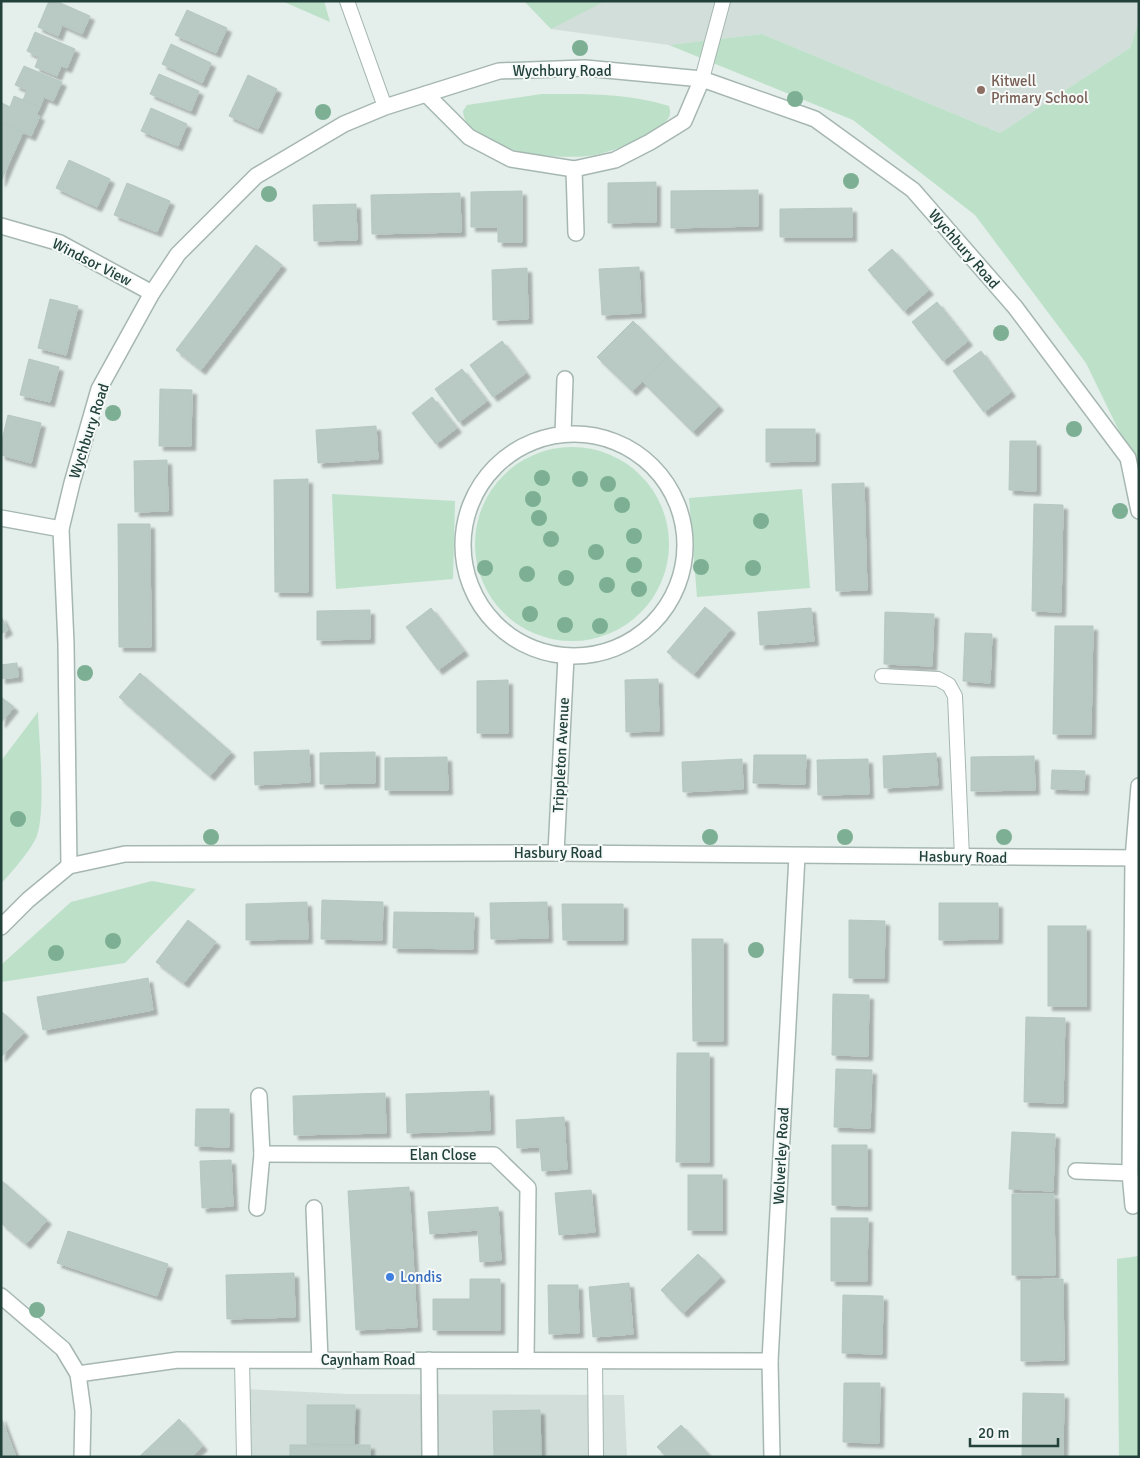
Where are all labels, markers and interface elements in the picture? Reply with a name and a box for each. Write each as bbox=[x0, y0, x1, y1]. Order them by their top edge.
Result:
street label: Wychbury Road bbox=[512, 62, 612, 80]
place label: Kitwell Primary School bbox=[991, 72, 1088, 107]
marker: Kitwell Primary School bbox=[975, 84, 987, 96]
street label: Wychbury Road bbox=[925, 206, 1003, 292]
street label: Windsor View bbox=[49, 234, 135, 290]
street label: Wychbury Road bbox=[65, 381, 113, 481]
street label: Trippleton Avenue bbox=[549, 697, 573, 813]
street label: Hasbury Road bbox=[514, 844, 602, 862]
street label: Hasbury Road bbox=[918, 847, 1008, 867]
street label: Wolverley Road bbox=[769, 1107, 793, 1205]
street label: Elan Close bbox=[409, 1146, 477, 1164]
place label: Londis bbox=[400, 1268, 442, 1286]
marker: Londis bbox=[384, 1271, 396, 1283]
street label: Caynham Road bbox=[321, 1351, 415, 1369]
scale bar bbox=[970, 1416, 1058, 1448]
text: 20 m bbox=[978, 1424, 1009, 1442]

